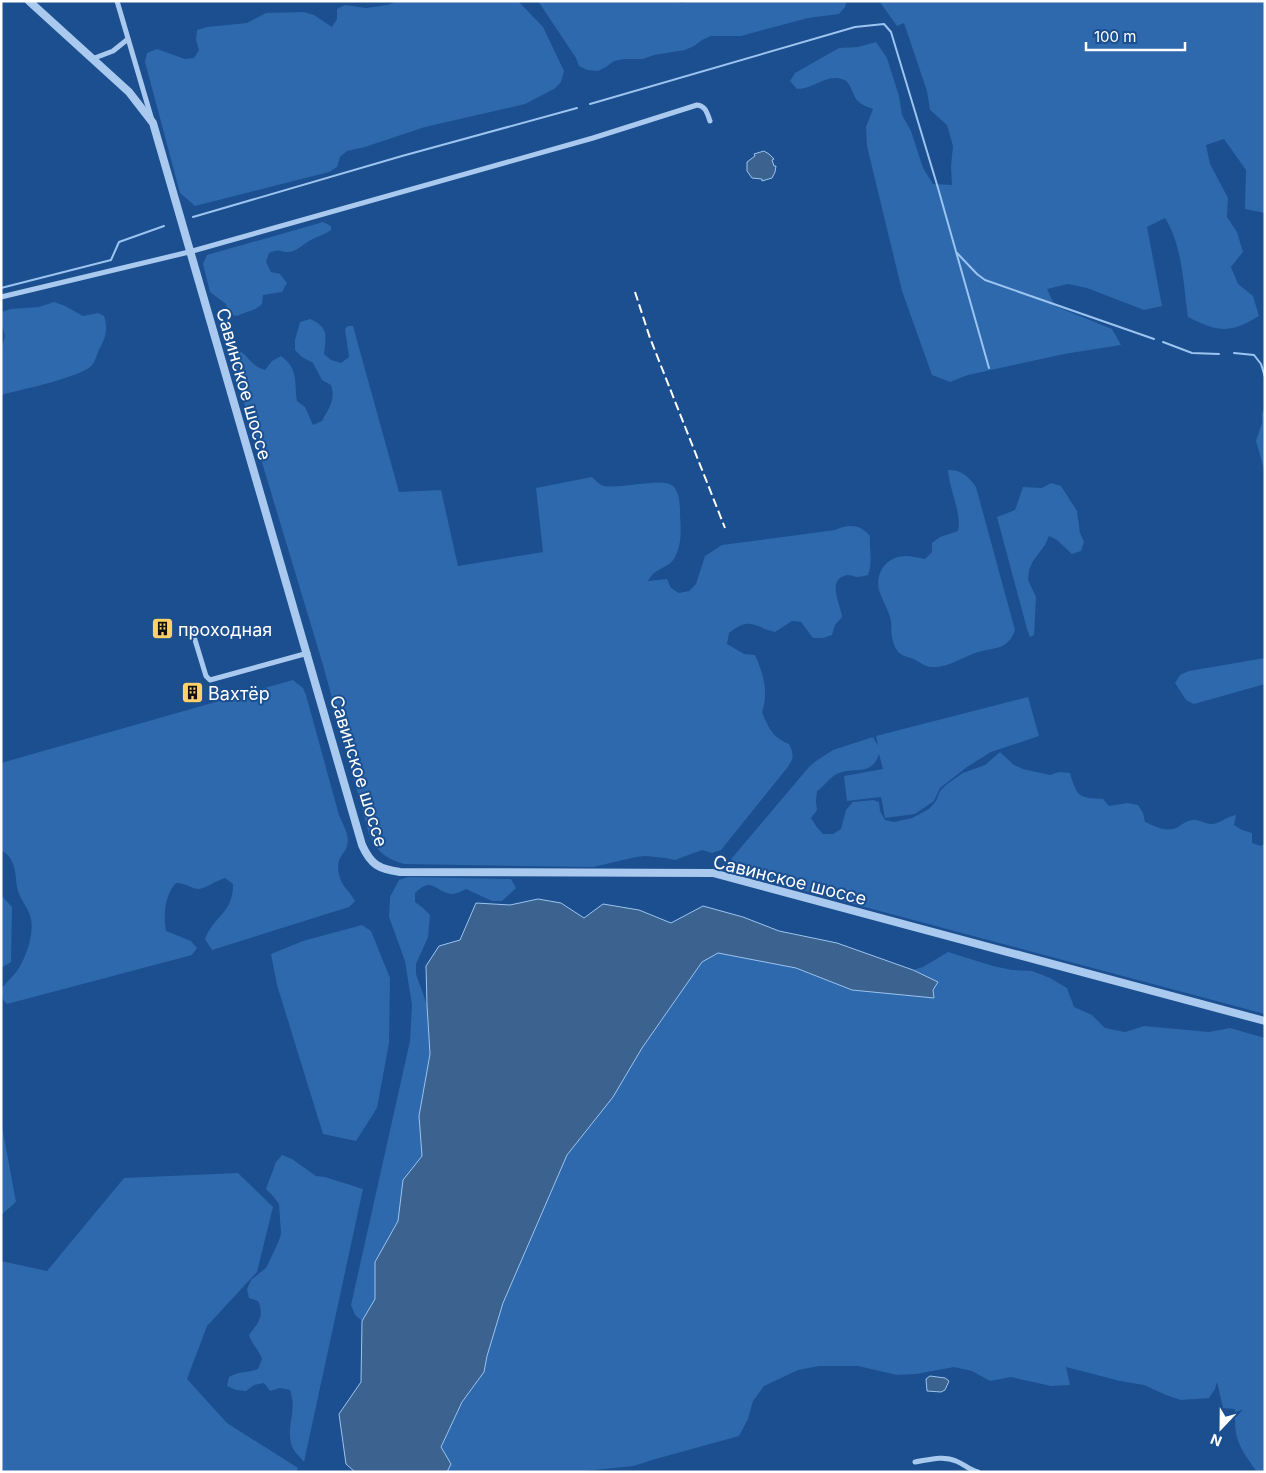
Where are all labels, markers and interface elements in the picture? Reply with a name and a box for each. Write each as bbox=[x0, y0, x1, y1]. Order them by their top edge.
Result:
scale bar bbox=[1086, 20, 1185, 52]
text: 100 m bbox=[1094, 27, 1136, 46]
street label: Савинское шоссе bbox=[212, 305, 276, 463]
building icon: проходная bbox=[150, 617, 174, 641]
place label: проходная bbox=[178, 619, 272, 640]
building icon: Вахтёр bbox=[180, 681, 204, 705]
place label: Вахтёр bbox=[208, 683, 270, 704]
street label: Савинское шоссе bbox=[326, 693, 392, 849]
street label: Савинское шоссе bbox=[711, 851, 869, 909]
north arrow bbox=[1196, 1403, 1246, 1453]
text: N bbox=[1208, 1431, 1224, 1450]

